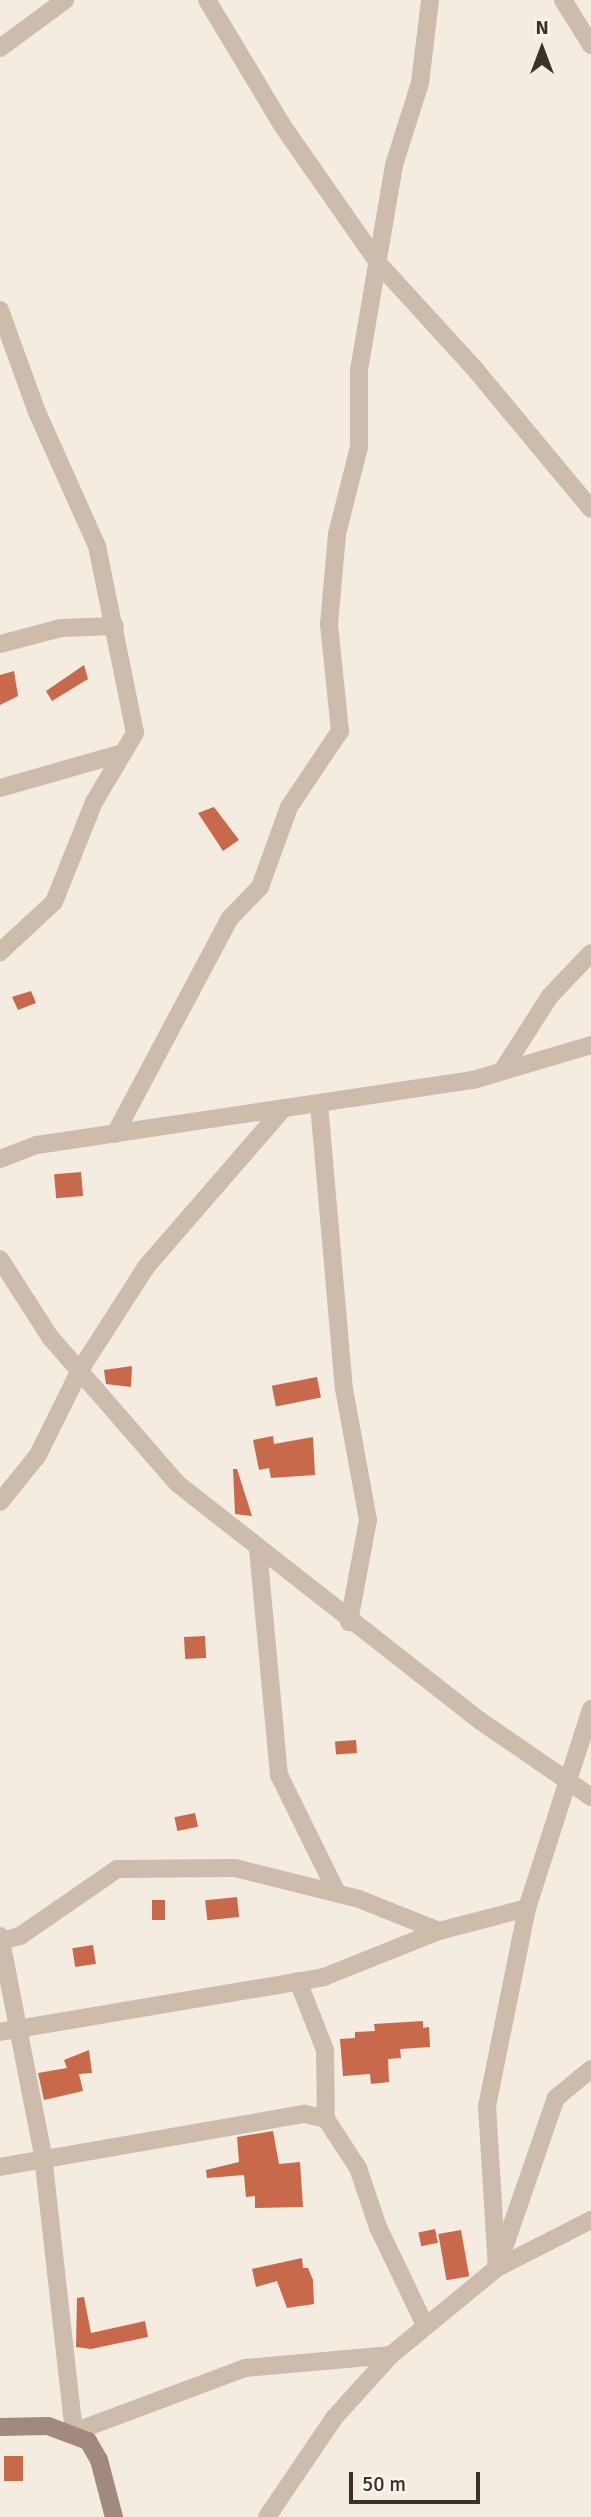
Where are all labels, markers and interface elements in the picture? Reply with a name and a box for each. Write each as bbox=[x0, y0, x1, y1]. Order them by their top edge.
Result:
north arrow bbox=[507, 14, 577, 84]
text: N bbox=[535, 16, 549, 40]
scale bar bbox=[353, 2458, 484, 2502]
text: 50 m bbox=[362, 2471, 406, 2497]

